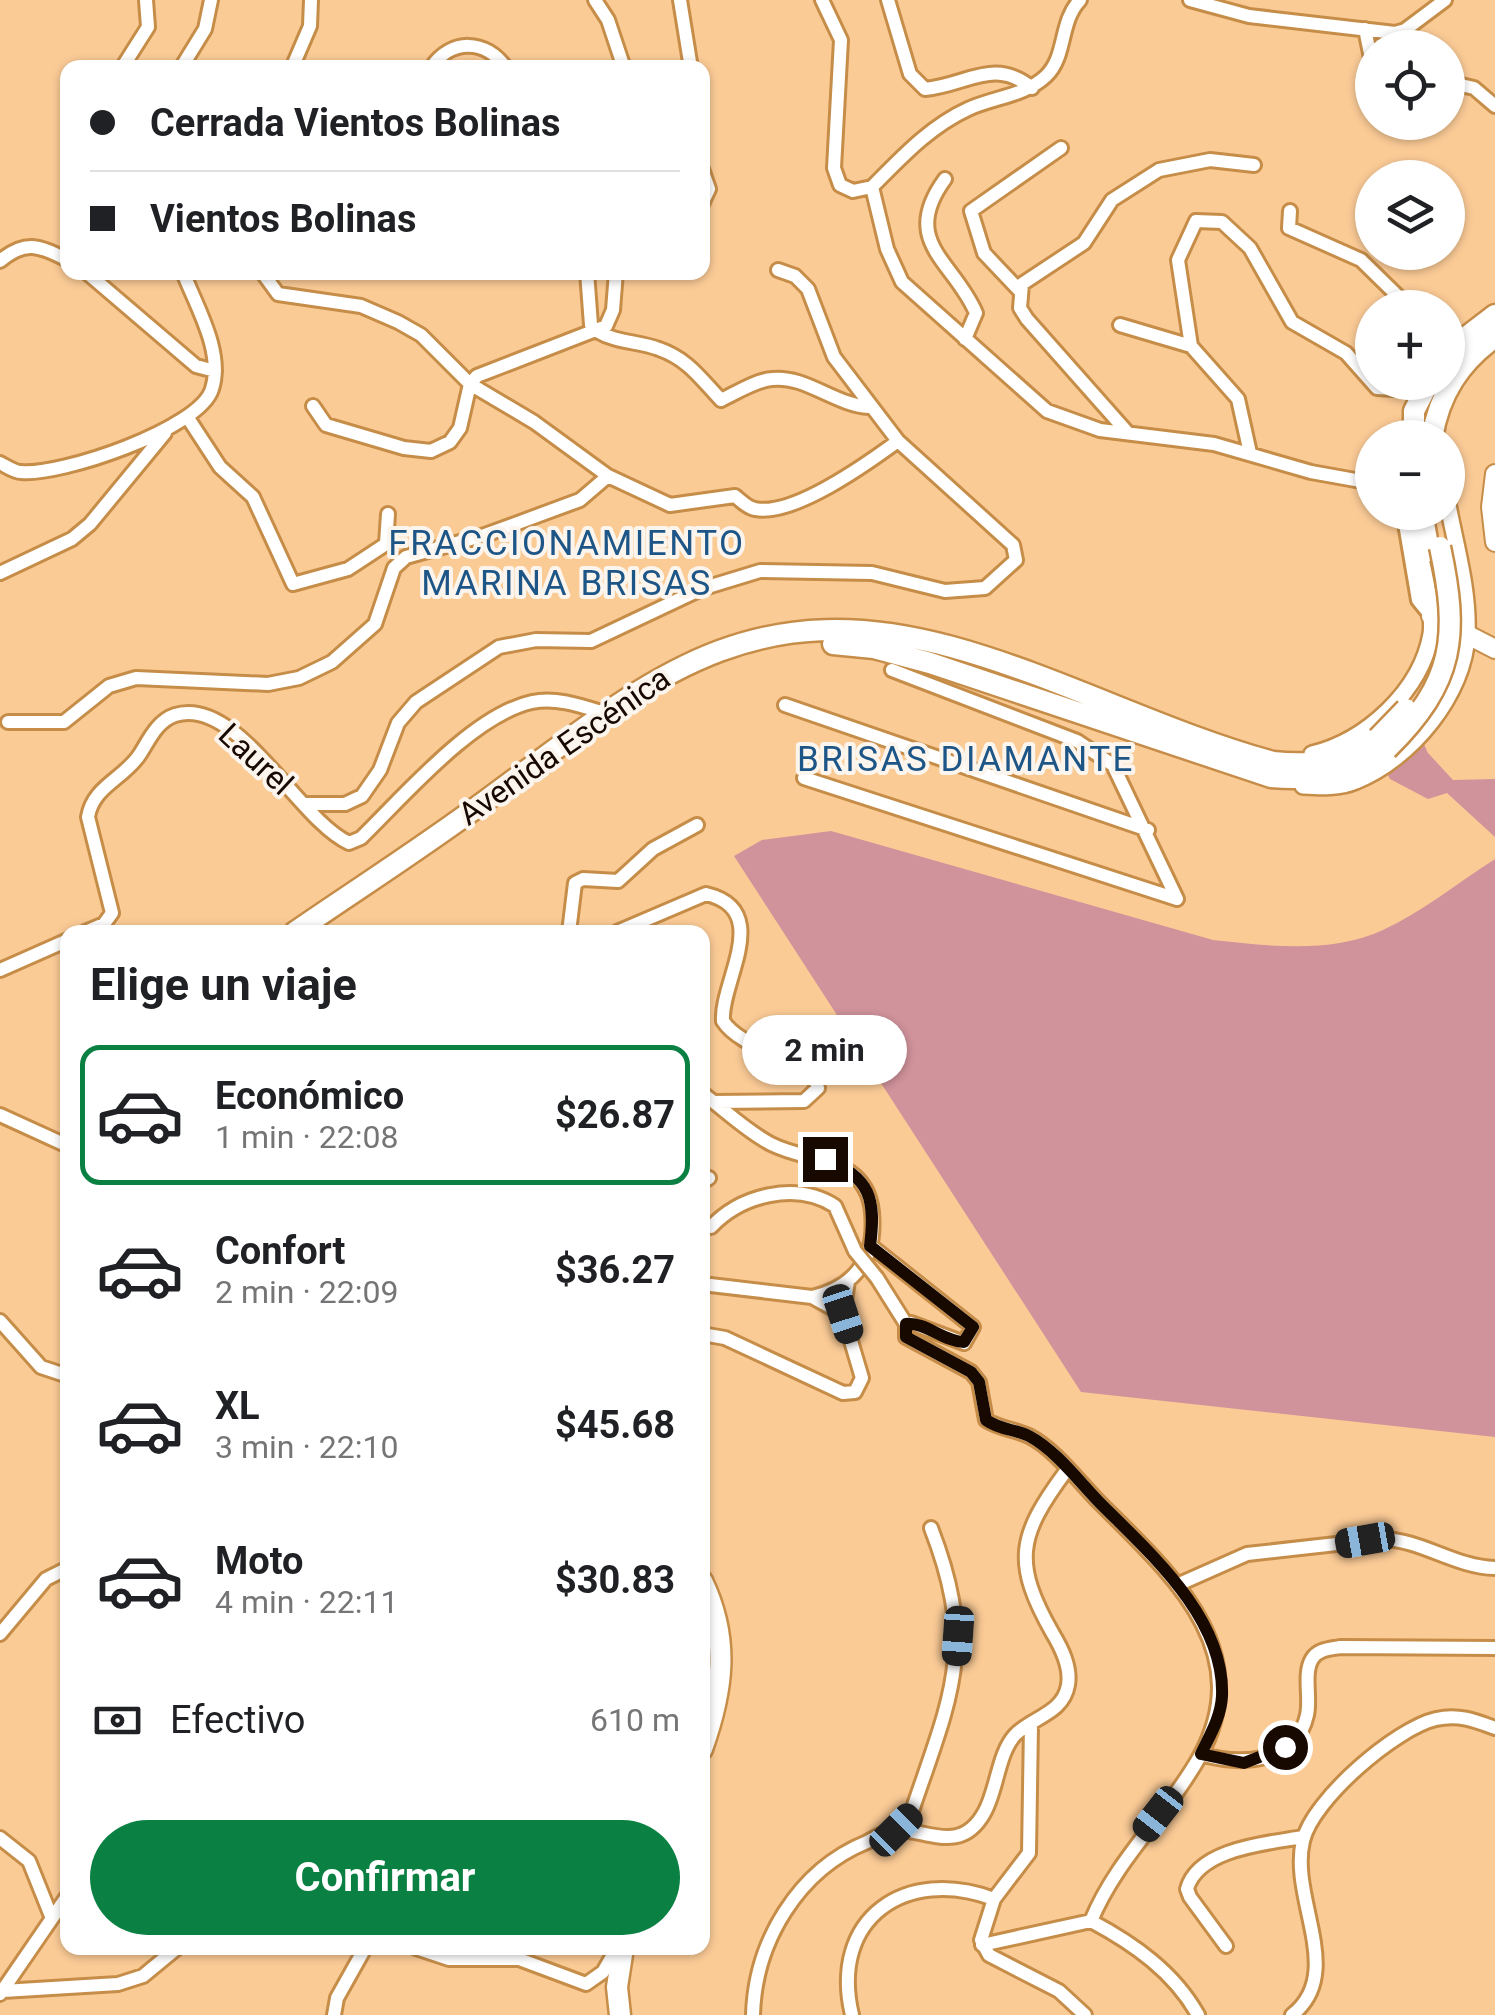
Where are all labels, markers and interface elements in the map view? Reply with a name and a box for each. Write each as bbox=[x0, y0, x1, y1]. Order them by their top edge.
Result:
map controls bbox=[1355, 30, 1465, 530]
button: locate bbox=[1355, 30, 1465, 140]
text: Cerrada Vientos Bolinas bbox=[150, 101, 561, 145]
button: layers bbox=[1355, 160, 1465, 270]
text: Vientos Bolinas bbox=[150, 197, 416, 241]
button: + bbox=[1355, 290, 1465, 400]
button: − bbox=[1355, 420, 1465, 530]
district label: FRACCIONAMIENTO MARINA BRISAS bbox=[388, 523, 746, 604]
street label: Avenida Escénica bbox=[451, 659, 677, 833]
street label: Laurel bbox=[211, 715, 301, 803]
district label: BRISAS DIAMANTE bbox=[797, 739, 1135, 780]
text: Elige un viaje bbox=[90, 958, 357, 1011]
callout: 2 min bbox=[742, 1014, 908, 1084]
text: 2 min bbox=[784, 1031, 865, 1069]
icon: car bbox=[95, 1070, 185, 1160]
text: Económico bbox=[215, 1074, 404, 1118]
text: $26.87 bbox=[555, 1093, 675, 1137]
text: 1 min · 22:08 bbox=[215, 1118, 398, 1156]
route end bbox=[803, 1137, 848, 1182]
icon: car bbox=[95, 1225, 185, 1315]
text: Confort bbox=[215, 1229, 345, 1273]
text: $36.27 bbox=[555, 1248, 675, 1292]
text: 2 min · 22:09 bbox=[215, 1273, 398, 1311]
car bbox=[819, 1281, 867, 1347]
icon: car bbox=[95, 1380, 185, 1470]
text: XL bbox=[215, 1384, 260, 1428]
text: $45.68 bbox=[555, 1403, 675, 1447]
text: 3 min · 22:10 bbox=[215, 1428, 398, 1466]
car bbox=[1333, 1520, 1397, 1560]
icon: car bbox=[95, 1535, 185, 1625]
text: Moto bbox=[215, 1539, 304, 1583]
text: $30.83 bbox=[555, 1558, 675, 1602]
text: 4 min · 22:11 bbox=[215, 1583, 398, 1621]
car bbox=[941, 1605, 975, 1667]
icon: cash bbox=[90, 1693, 145, 1748]
text: Efectivo bbox=[170, 1698, 306, 1742]
text: 610 m bbox=[590, 1701, 680, 1739]
route start bbox=[1263, 1725, 1308, 1770]
car bbox=[1128, 1781, 1188, 1847]
car bbox=[864, 1798, 928, 1862]
button: Confirmar bbox=[90, 1820, 680, 1935]

